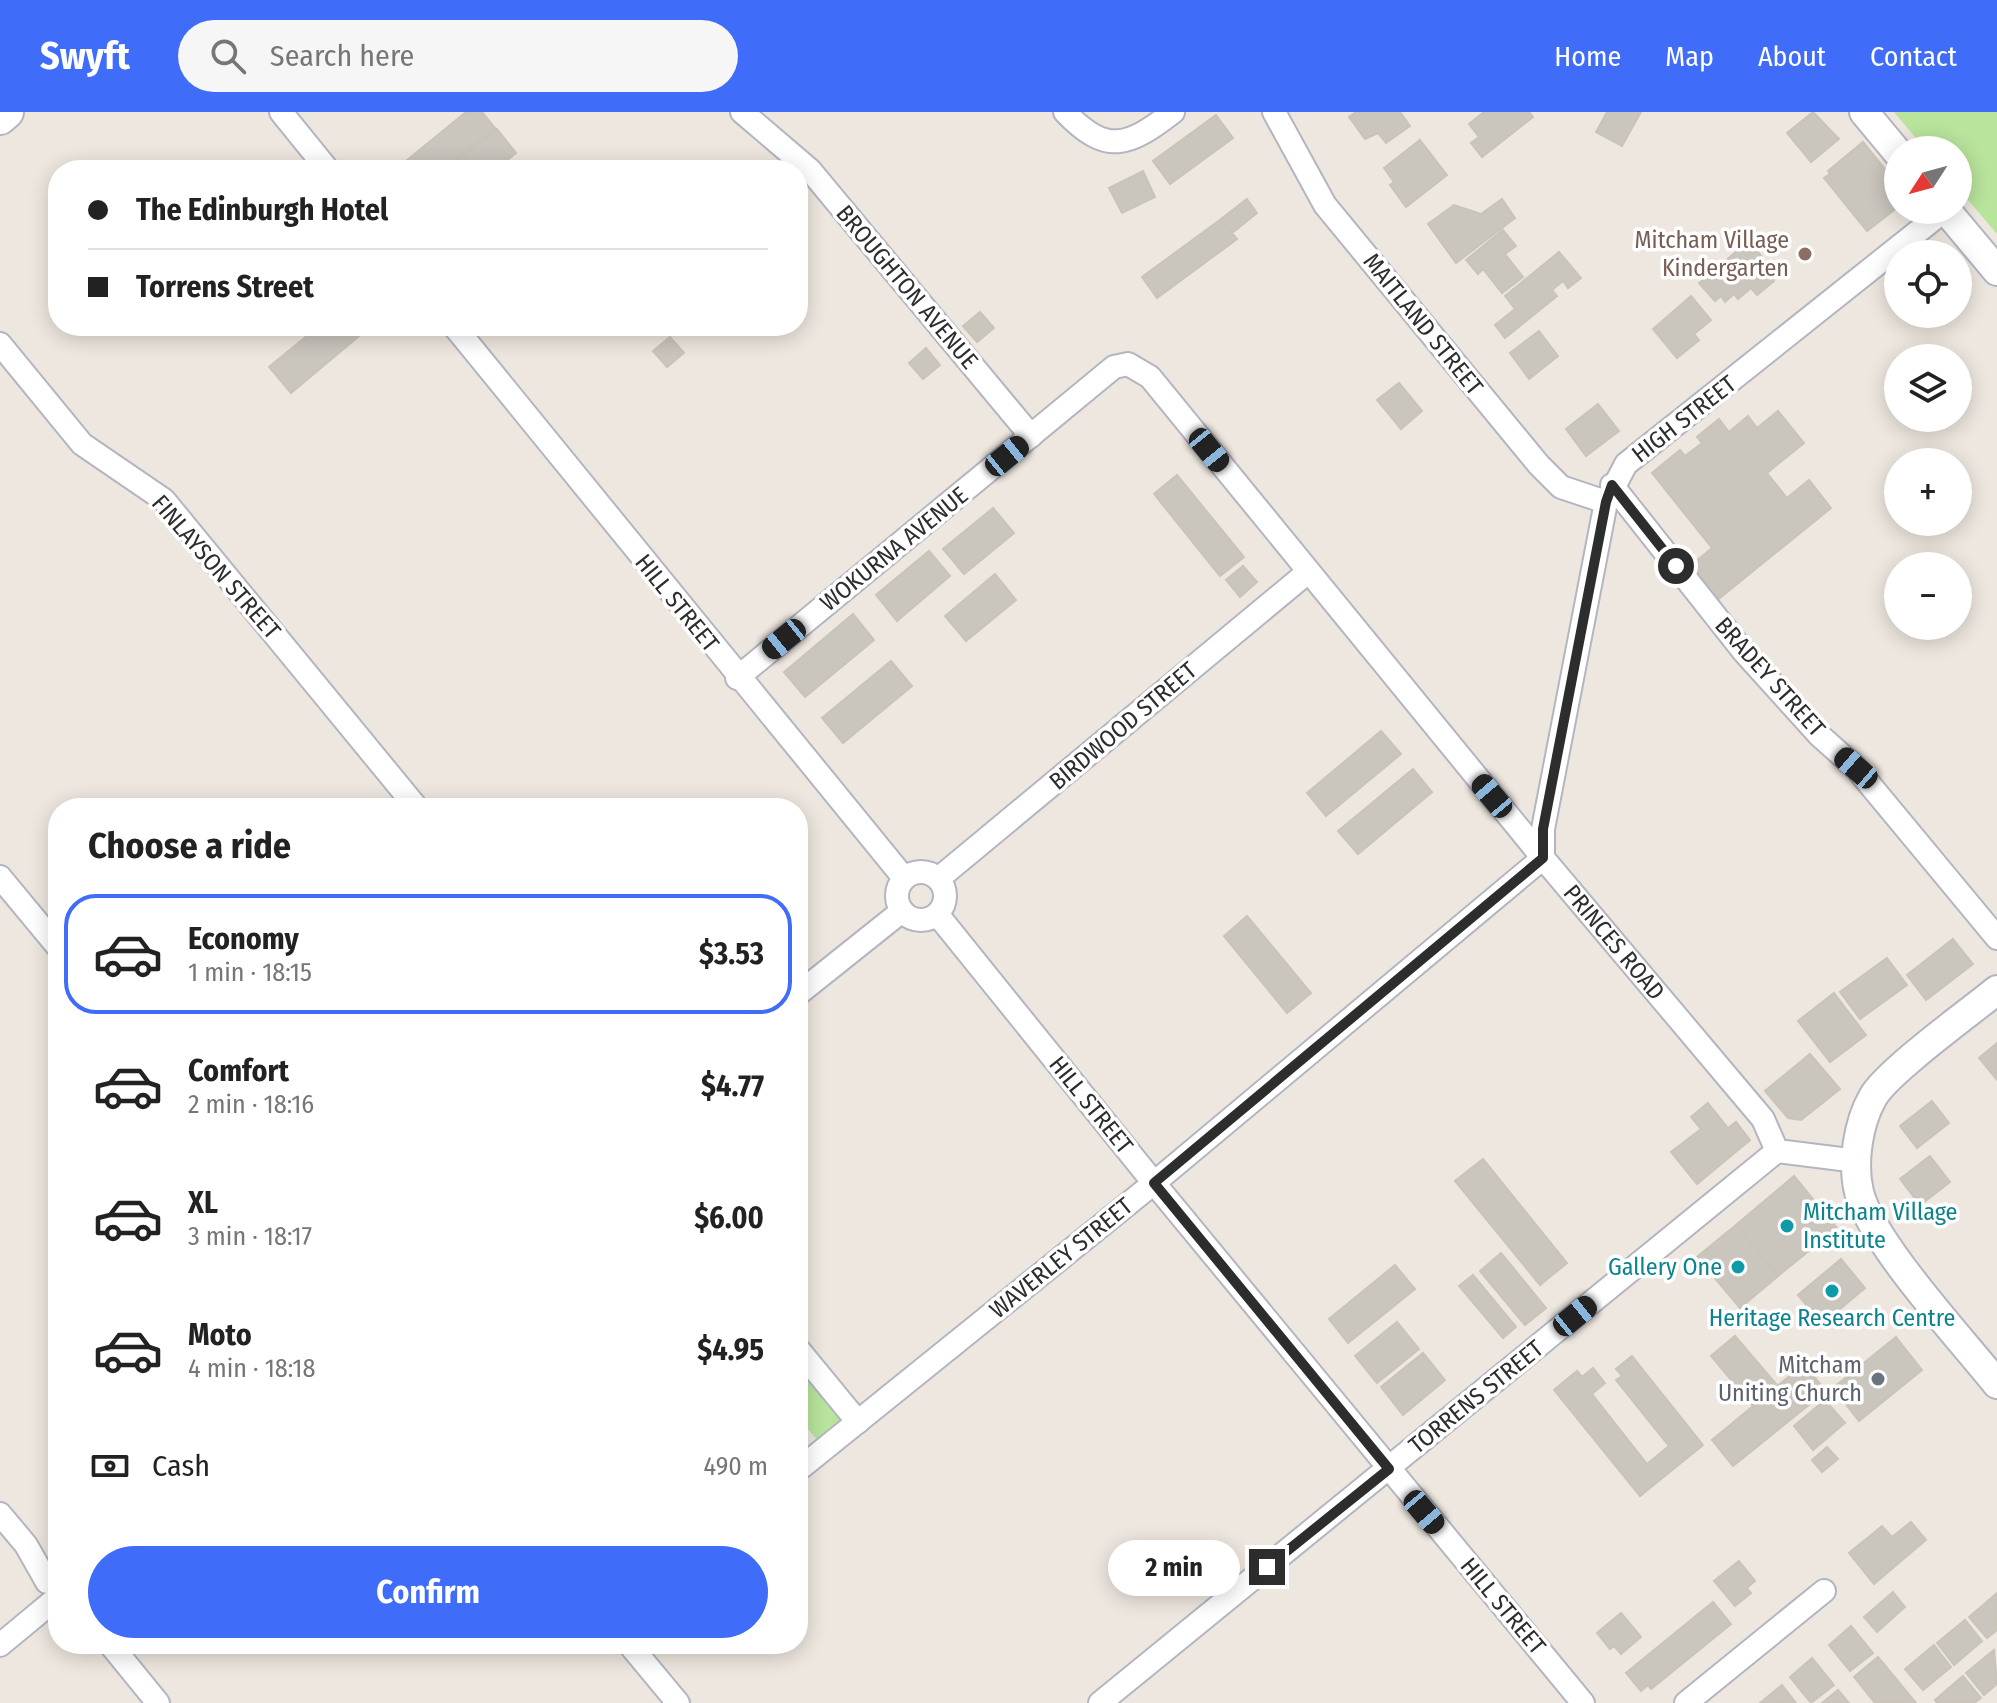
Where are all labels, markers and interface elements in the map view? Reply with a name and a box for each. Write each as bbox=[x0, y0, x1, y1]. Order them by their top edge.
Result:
search box bbox=[178, 20, 738, 92]
text: Swyft bbox=[40, 33, 130, 79]
icon: search bbox=[206, 34, 250, 78]
text: Search here bbox=[270, 38, 414, 74]
text: Home bbox=[1554, 40, 1621, 73]
text: Map bbox=[1665, 40, 1714, 73]
text: About bbox=[1758, 40, 1826, 73]
text: Contact bbox=[1870, 40, 1957, 73]
north arrow bbox=[1884, 136, 1972, 224]
map controls bbox=[1884, 136, 1972, 640]
text: The Edinburgh Hotel bbox=[136, 192, 388, 228]
street label: BROUGHTON AVENUE bbox=[830, 200, 984, 374]
place label: Mitcham Village Kindergarten bbox=[1635, 226, 1789, 282]
button: locate bbox=[1884, 240, 1972, 328]
marker: Mitcham Village Kindergarten bbox=[1796, 245, 1814, 263]
street label: MAITLAND STREET bbox=[1357, 248, 1489, 400]
text: Torrens Street bbox=[136, 269, 314, 305]
button: layers bbox=[1884, 344, 1972, 432]
street label: HIGH STREET bbox=[1627, 370, 1741, 468]
car bbox=[1185, 424, 1233, 476]
car bbox=[981, 432, 1033, 480]
button: + bbox=[1884, 448, 1972, 536]
street label: WOKURNA AVENUE bbox=[815, 481, 973, 617]
street label: FINLAYSON STREET bbox=[146, 489, 286, 645]
route start bbox=[1658, 548, 1694, 584]
street label: HILL STREET bbox=[629, 549, 725, 657]
button: − bbox=[1884, 552, 1972, 640]
street label: BRADEY STREET bbox=[1709, 612, 1831, 742]
car bbox=[758, 615, 810, 663]
street label: BIRDWOOD STREET bbox=[1044, 656, 1202, 796]
car bbox=[1830, 743, 1882, 793]
car bbox=[1467, 770, 1517, 822]
text: Choose a ride bbox=[88, 824, 291, 868]
street label: PRINCES ROAD bbox=[1558, 879, 1670, 1005]
icon: car bbox=[92, 918, 164, 990]
text: Economy bbox=[188, 921, 299, 957]
text: $3.53 bbox=[699, 936, 764, 972]
text: 1 min · 18:15 bbox=[188, 957, 312, 988]
icon: car bbox=[92, 1050, 164, 1122]
street label: HILL STREET bbox=[1043, 1051, 1139, 1159]
text: Comfort bbox=[188, 1053, 289, 1089]
text: $4.77 bbox=[701, 1068, 764, 1104]
text: 2 min · 18:16 bbox=[188, 1089, 314, 1120]
icon: car bbox=[92, 1182, 164, 1254]
text: XL bbox=[188, 1185, 218, 1221]
street label: WAVERLEY STREET bbox=[984, 1192, 1138, 1324]
place label: Mitcham Village Institute bbox=[1803, 1198, 1957, 1254]
text: $6.00 bbox=[694, 1200, 764, 1236]
marker: Mitcham Village Institute bbox=[1778, 1217, 1796, 1235]
text: 3 min · 18:17 bbox=[188, 1221, 312, 1252]
place label: Gallery One bbox=[1608, 1253, 1722, 1281]
marker: Gallery One bbox=[1729, 1258, 1747, 1276]
marker: Heritage Research Centre bbox=[1823, 1282, 1841, 1300]
car bbox=[1549, 1292, 1601, 1340]
place label: Heritage Research Centre bbox=[1709, 1304, 1955, 1332]
icon: car bbox=[92, 1314, 164, 1386]
text: Moto bbox=[188, 1317, 252, 1353]
text: $4.95 bbox=[697, 1332, 764, 1368]
street label: TORRENS STREET bbox=[1403, 1334, 1549, 1460]
place label: Mitcham Uniting Church bbox=[1718, 1351, 1862, 1407]
text: 4 min · 18:18 bbox=[188, 1353, 315, 1384]
marker: Mitcham Uniting Church bbox=[1869, 1370, 1887, 1388]
icon: cash bbox=[88, 1444, 132, 1488]
text: Cash bbox=[152, 1448, 210, 1484]
text: 490 m bbox=[704, 1451, 768, 1482]
car bbox=[1399, 1486, 1449, 1538]
callout: 2 min bbox=[1107, 1539, 1239, 1595]
button: Confirm bbox=[88, 1546, 768, 1638]
route end bbox=[1249, 1549, 1285, 1585]
text: 2 min bbox=[1145, 1552, 1203, 1583]
street label: HILL STREET bbox=[1455, 1552, 1551, 1660]

